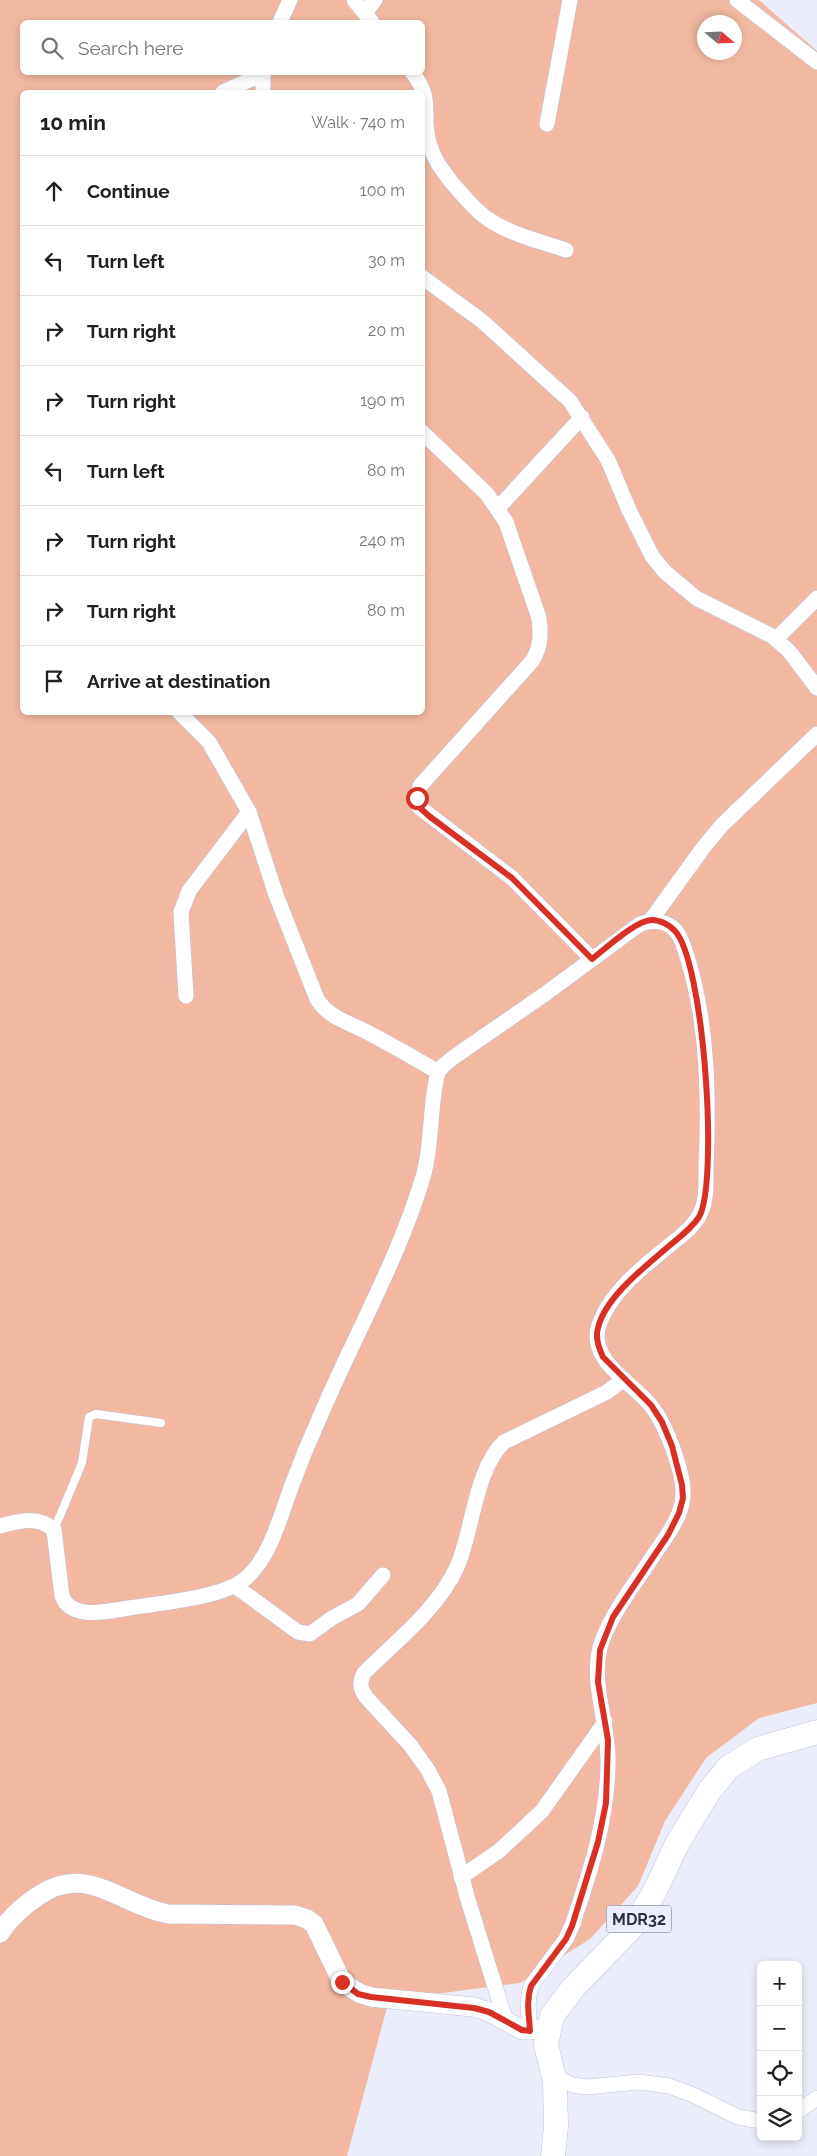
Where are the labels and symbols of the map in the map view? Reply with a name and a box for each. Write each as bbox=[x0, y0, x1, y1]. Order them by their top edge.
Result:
north arrow bbox=[697, 15, 742, 60]
route start bbox=[406, 787, 429, 810]
road number: MDR32 bbox=[606, 1906, 672, 1932]
route end bbox=[331, 1971, 354, 1994]

